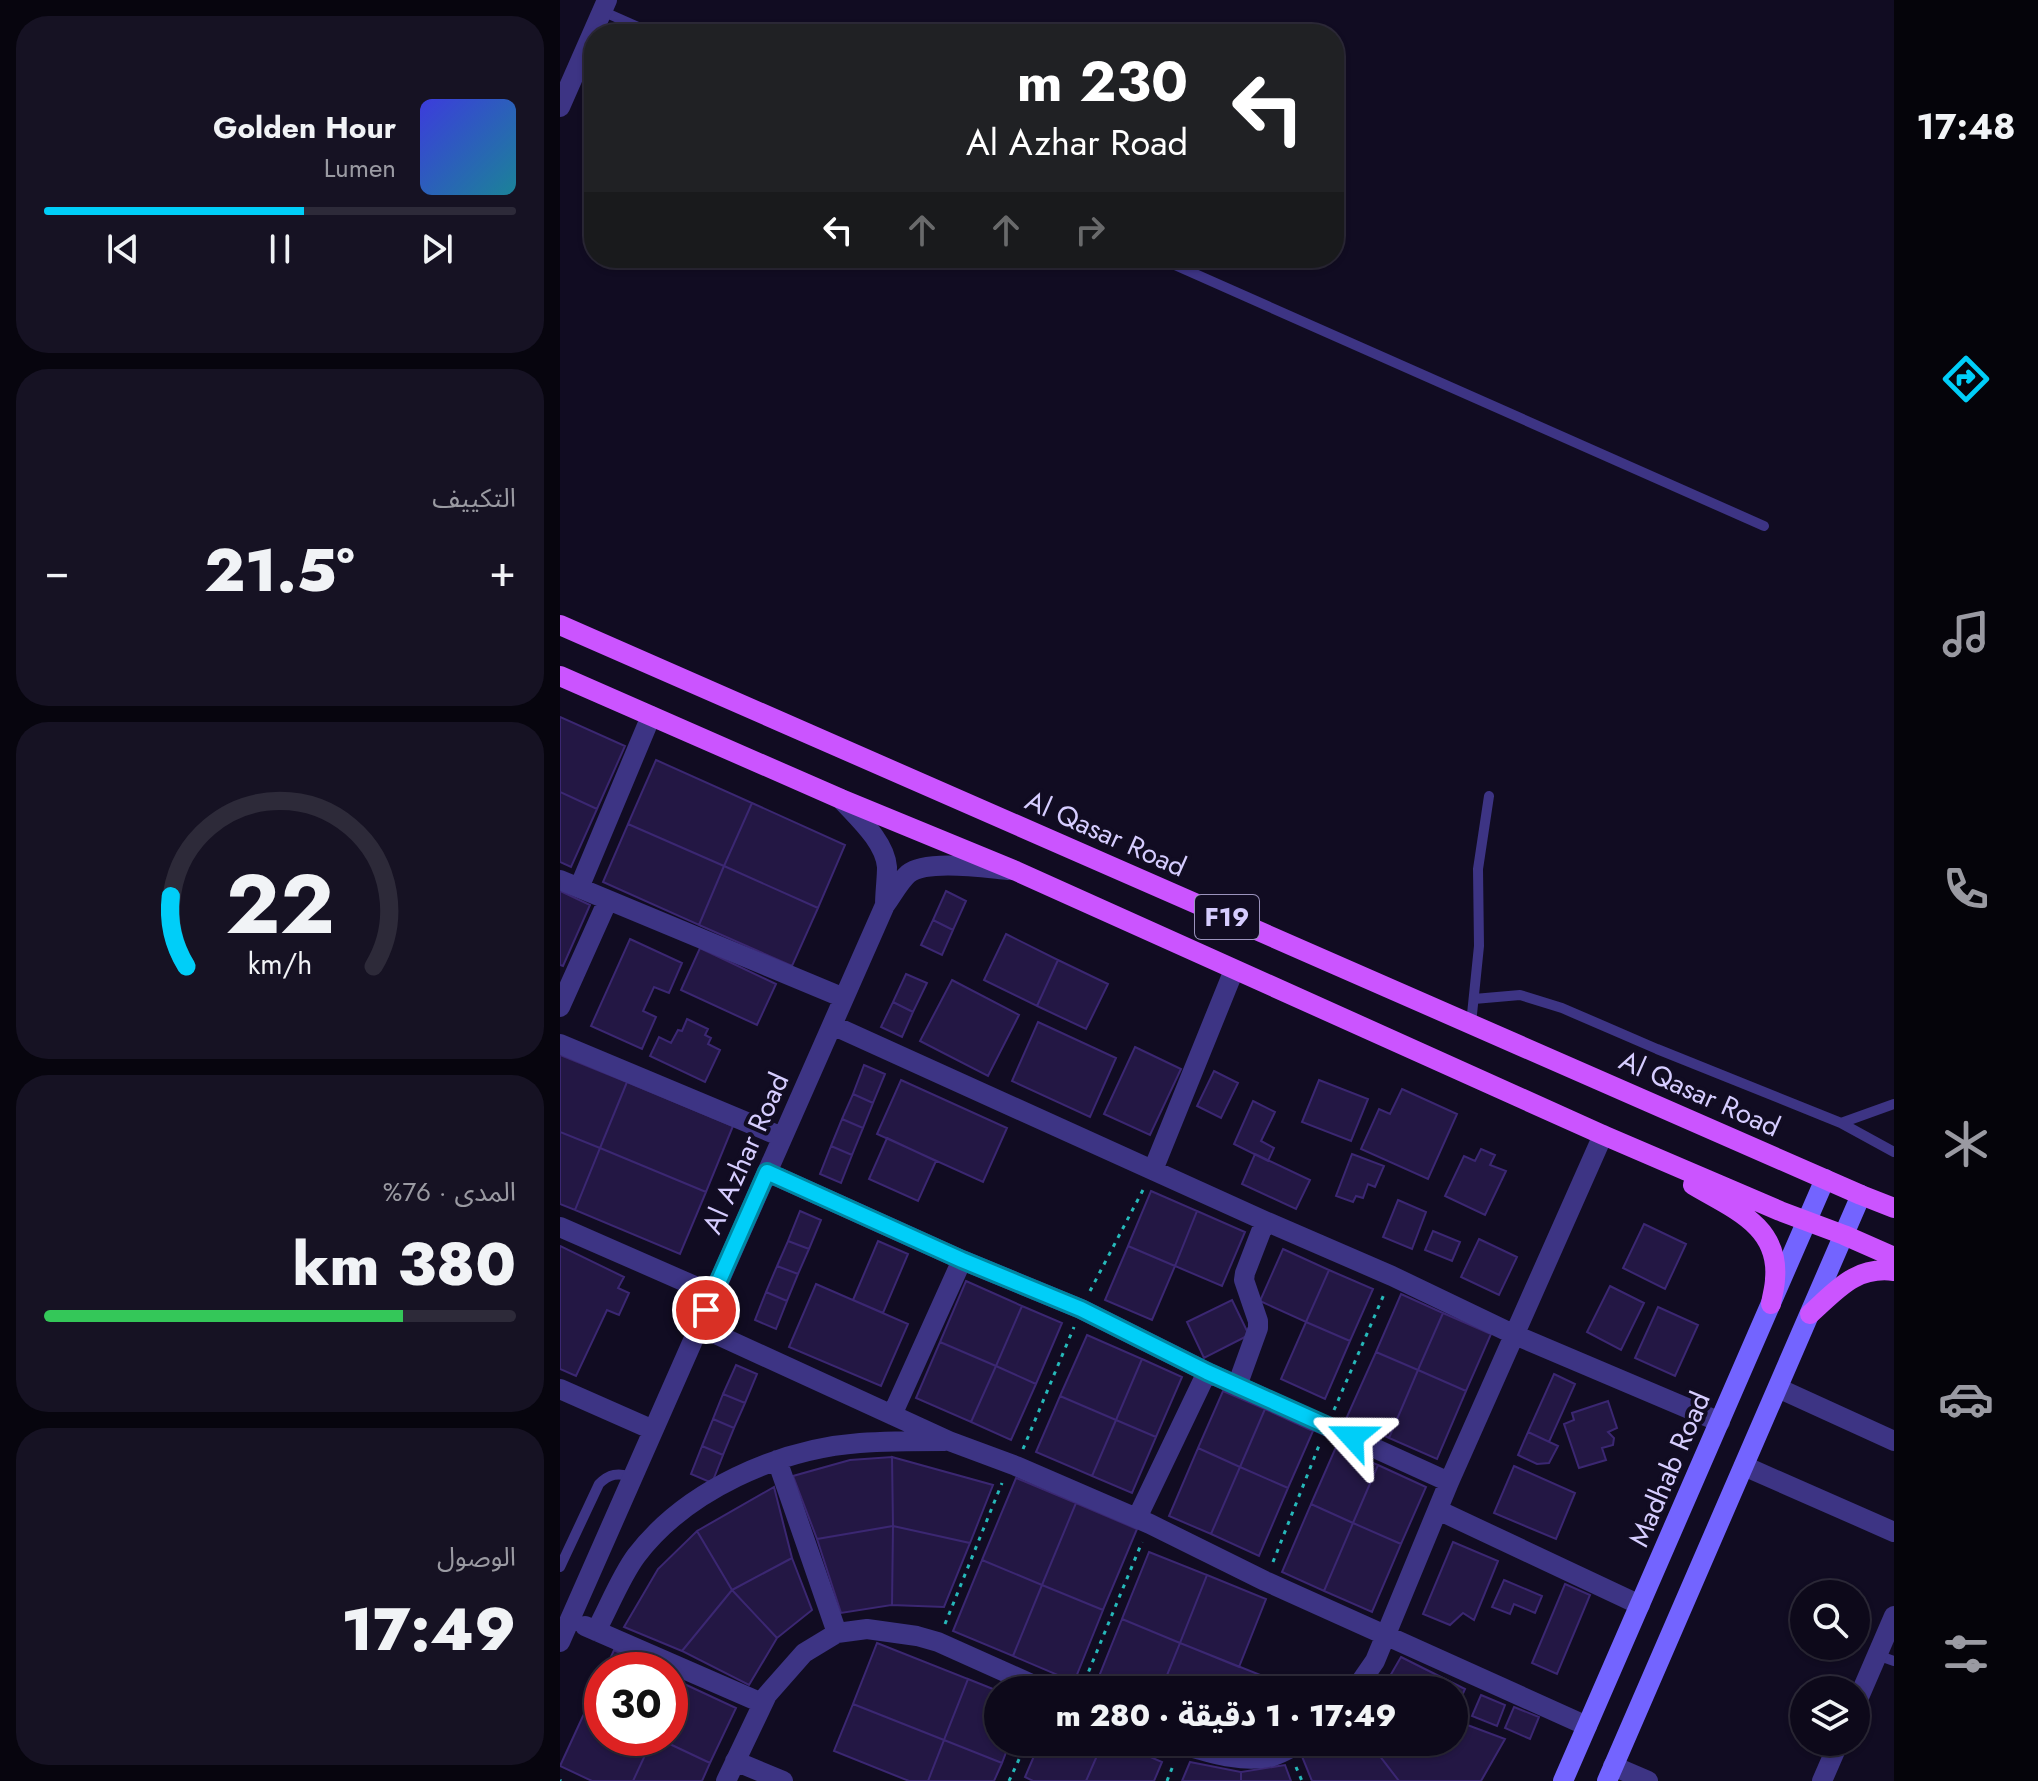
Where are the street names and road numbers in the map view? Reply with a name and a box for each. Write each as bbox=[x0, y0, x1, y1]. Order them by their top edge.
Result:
street label: Al Qasar Road bbox=[1019, 780, 1193, 887]
road number: F19 bbox=[1195, 895, 1259, 939]
street label: Al Qasar Road bbox=[1613, 1040, 1787, 1147]
street label: Al Azhar Road bbox=[692, 1066, 799, 1240]
street label: Madhab Road bbox=[1618, 1385, 1721, 1553]

